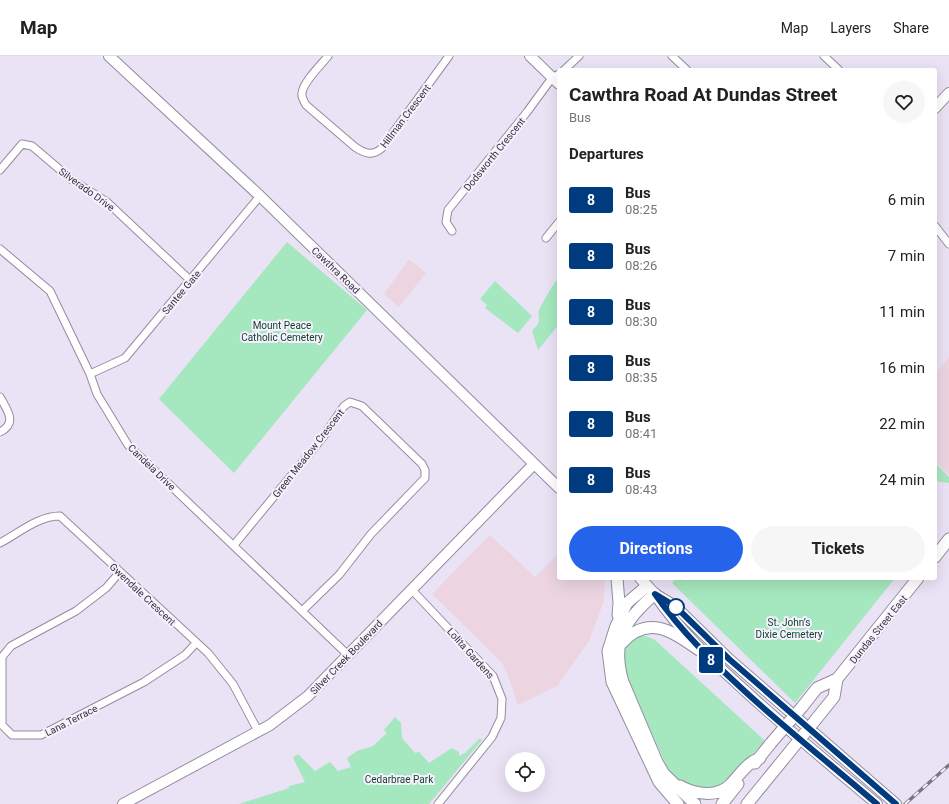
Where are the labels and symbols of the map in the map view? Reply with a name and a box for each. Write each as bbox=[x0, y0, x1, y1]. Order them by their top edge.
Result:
street label: Hillman Crescent bbox=[378, 83, 433, 150]
street label: Dodsworth Crescent bbox=[462, 116, 527, 193]
street label: Silverado Drive bbox=[57, 166, 117, 213]
street label: Cawthra Road bbox=[309, 245, 362, 296]
street label: Santee Gate bbox=[160, 268, 203, 317]
park label: Mount Peace Catholic Cemetery bbox=[241, 320, 323, 343]
street label: Green Meadow Crescent bbox=[270, 407, 346, 500]
street label: Candela Drive bbox=[126, 442, 177, 493]
street label: Gwendale Crescent bbox=[107, 561, 178, 628]
street label: Dundas Street East bbox=[847, 593, 909, 666]
unlabelled marker bbox=[667, 598, 685, 616]
park label: St. John’s Dixie Cemetery bbox=[756, 617, 823, 640]
street label: Silver Creek Boulevard bbox=[308, 618, 385, 697]
street label: Lolita Gardens bbox=[445, 626, 496, 681]
line badge: 8 bbox=[698, 647, 724, 673]
street label: Lana Terrace bbox=[43, 703, 99, 738]
park label: Cedarbrae Park bbox=[365, 774, 434, 785]

